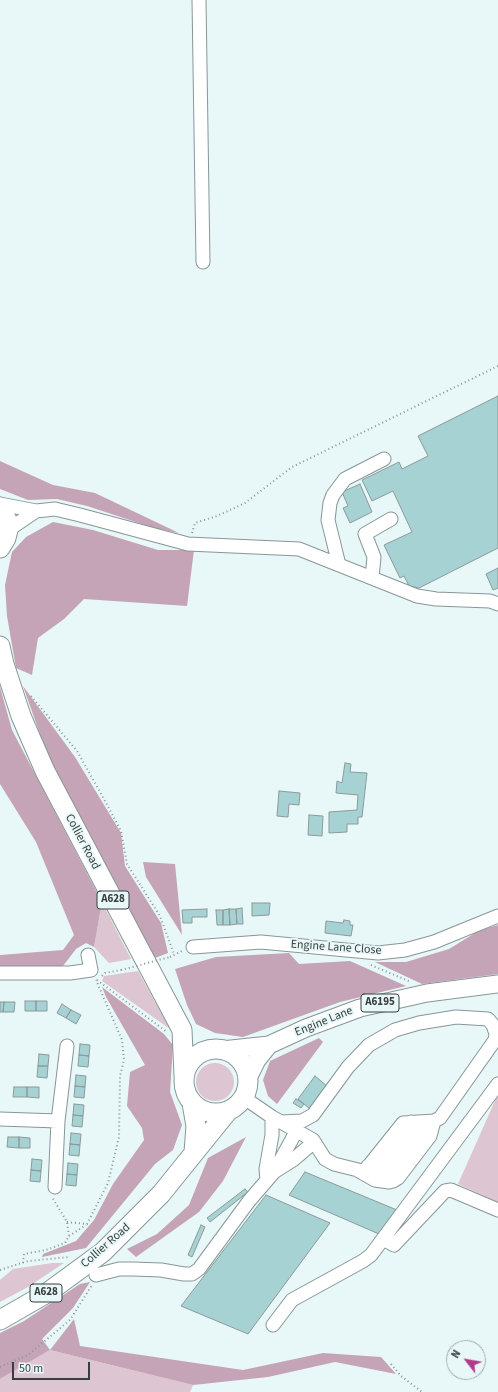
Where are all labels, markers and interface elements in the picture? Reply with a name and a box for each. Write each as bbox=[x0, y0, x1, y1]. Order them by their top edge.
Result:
street label: Collier Road bbox=[61, 812, 103, 872]
road number: A628 bbox=[97, 891, 129, 909]
street label: Engine Lane Close bbox=[290, 938, 382, 958]
road number: A6195 bbox=[361, 994, 399, 1012]
street label: Engine Lane bbox=[293, 1004, 355, 1040]
street label: Collier Road bbox=[78, 1221, 134, 1271]
road number: A628 bbox=[30, 1284, 62, 1302]
north arrow bbox=[446, 1340, 486, 1380]
text: N bbox=[448, 1347, 464, 1361]
scale bar bbox=[14, 1354, 92, 1380]
text: 50 m bbox=[19, 1360, 43, 1377]

